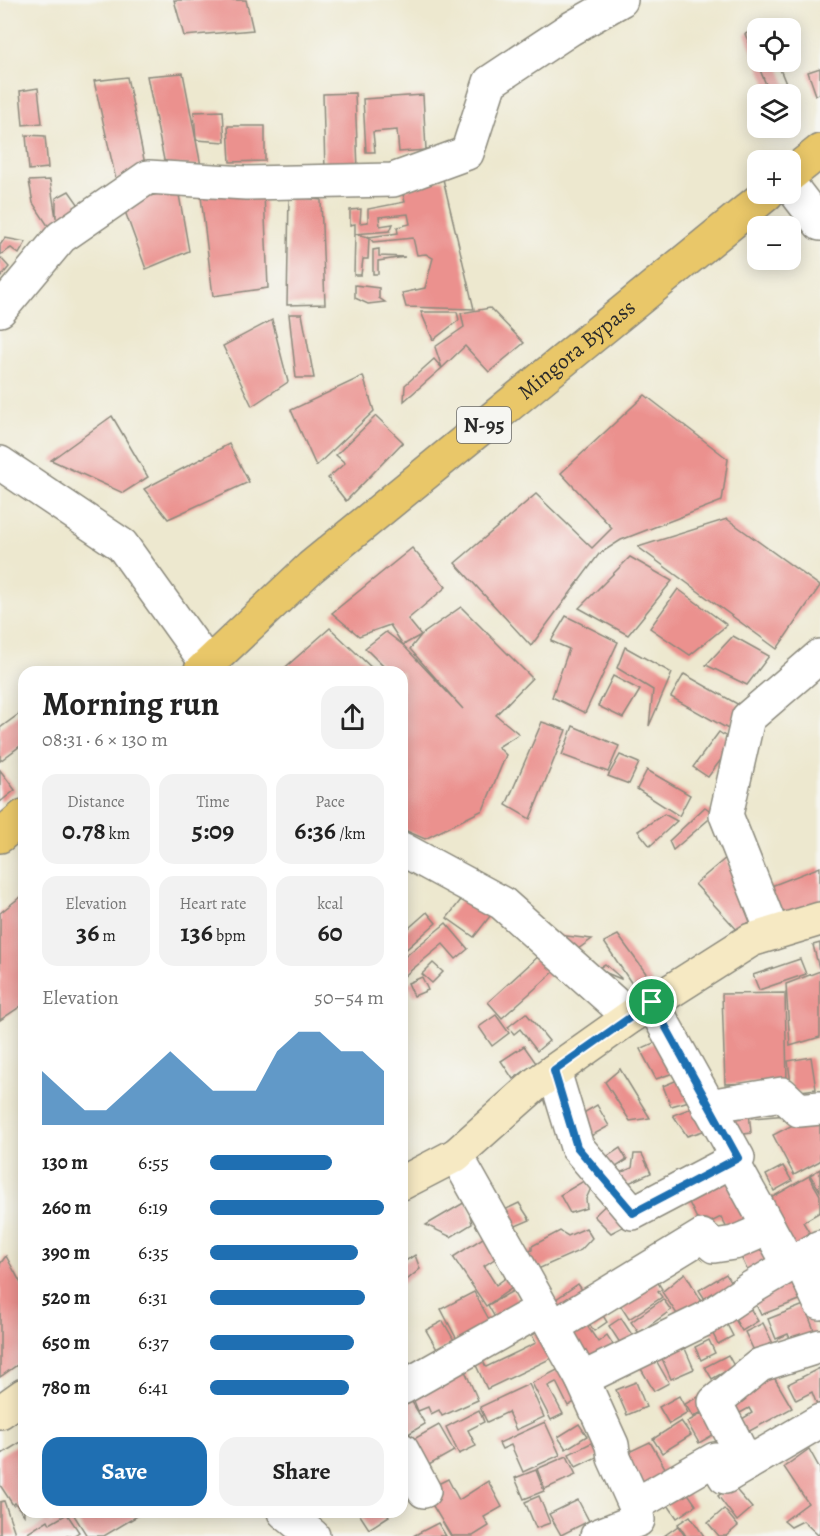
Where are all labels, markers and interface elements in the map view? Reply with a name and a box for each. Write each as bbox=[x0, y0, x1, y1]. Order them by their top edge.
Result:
map controls bbox=[747, 18, 801, 270]
button: locate bbox=[747, 18, 801, 72]
button: layers bbox=[747, 84, 801, 138]
button: + bbox=[747, 150, 801, 204]
button: − bbox=[747, 216, 801, 270]
street label: Mingora Bypass bbox=[511, 293, 642, 407]
road number: N-95 bbox=[457, 407, 511, 443]
text: Morning run bbox=[42, 681, 219, 726]
button: share bbox=[321, 686, 384, 749]
text: 08:31 · 6 × 130 m bbox=[42, 726, 168, 753]
text: Distance bbox=[67, 791, 125, 813]
text: Time bbox=[196, 791, 230, 813]
text: Pace bbox=[315, 791, 345, 813]
text: 0.78 bbox=[62, 813, 106, 848]
text: 5:09 bbox=[192, 813, 234, 848]
text: 6:36 bbox=[294, 813, 336, 848]
text: km bbox=[106, 823, 130, 845]
text: /km bbox=[336, 823, 366, 845]
text: Elevation bbox=[65, 893, 127, 915]
text: Heart rate bbox=[180, 893, 246, 915]
text: kcal bbox=[317, 893, 343, 915]
text: 36 bbox=[76, 915, 99, 950]
text: 136 bbox=[180, 915, 213, 950]
text: 60 bbox=[317, 915, 343, 950]
text: m bbox=[99, 925, 116, 947]
text: bpm bbox=[213, 925, 246, 947]
pin bbox=[626, 976, 677, 1027]
text: Elevation bbox=[42, 984, 119, 1011]
text: 50–54 m bbox=[314, 984, 384, 1011]
icon: arrive bbox=[635, 985, 668, 1018]
text: 130 m bbox=[42, 1149, 88, 1176]
text: 6:55 bbox=[138, 1149, 169, 1176]
text: 260 m bbox=[42, 1194, 91, 1221]
text: 6:19 bbox=[138, 1194, 168, 1221]
text: 390 m bbox=[42, 1239, 90, 1266]
text: 6:35 bbox=[138, 1239, 169, 1266]
text: 520 m bbox=[42, 1284, 91, 1311]
text: 6:31 bbox=[138, 1284, 167, 1311]
text: 650 m bbox=[42, 1329, 90, 1356]
text: 6:37 bbox=[138, 1329, 169, 1356]
text: 780 m bbox=[42, 1374, 90, 1401]
text: 6:41 bbox=[138, 1374, 168, 1401]
button: Save bbox=[42, 1437, 207, 1506]
button: Share bbox=[219, 1437, 384, 1506]

